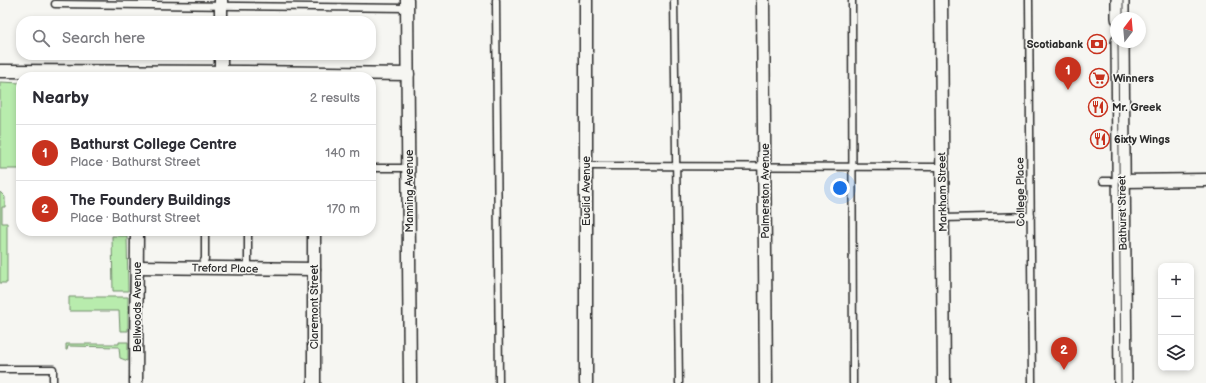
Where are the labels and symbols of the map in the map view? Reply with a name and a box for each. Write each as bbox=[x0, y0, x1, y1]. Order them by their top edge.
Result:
north arrow bbox=[1110, 12, 1146, 48]
bank icon: Scotiabank bbox=[1086, 33, 1108, 55]
place label: Scotiabank bbox=[1027, 38, 1083, 51]
pin: 1 bbox=[1055, 57, 1081, 90]
supermarket icon: Winners bbox=[1088, 67, 1110, 89]
place label: Winners bbox=[1113, 72, 1154, 85]
restaurant icon: Mr. Greek bbox=[1087, 96, 1109, 118]
place label: Mr. Greek bbox=[1112, 101, 1161, 114]
restaurant icon: 6ixty Wings bbox=[1089, 128, 1111, 150]
place label: 6ixty Wings bbox=[1114, 133, 1170, 146]
street label: Palmerston Avenue bbox=[759, 143, 772, 239]
street label: Manning Avenue bbox=[403, 149, 416, 233]
street label: Markham Street bbox=[935, 152, 950, 232]
street label: Euclid Avenue bbox=[580, 155, 593, 226]
street label: College Place bbox=[1013, 157, 1028, 227]
street label: Bathurst Street bbox=[1115, 175, 1130, 251]
your location bbox=[830, 178, 850, 198]
street label: Bellwoods Avenue bbox=[131, 261, 144, 352]
street label: Treford Place bbox=[192, 261, 259, 276]
street label: Claremont Street bbox=[308, 264, 321, 349]
pin: 2 bbox=[1051, 337, 1077, 370]

